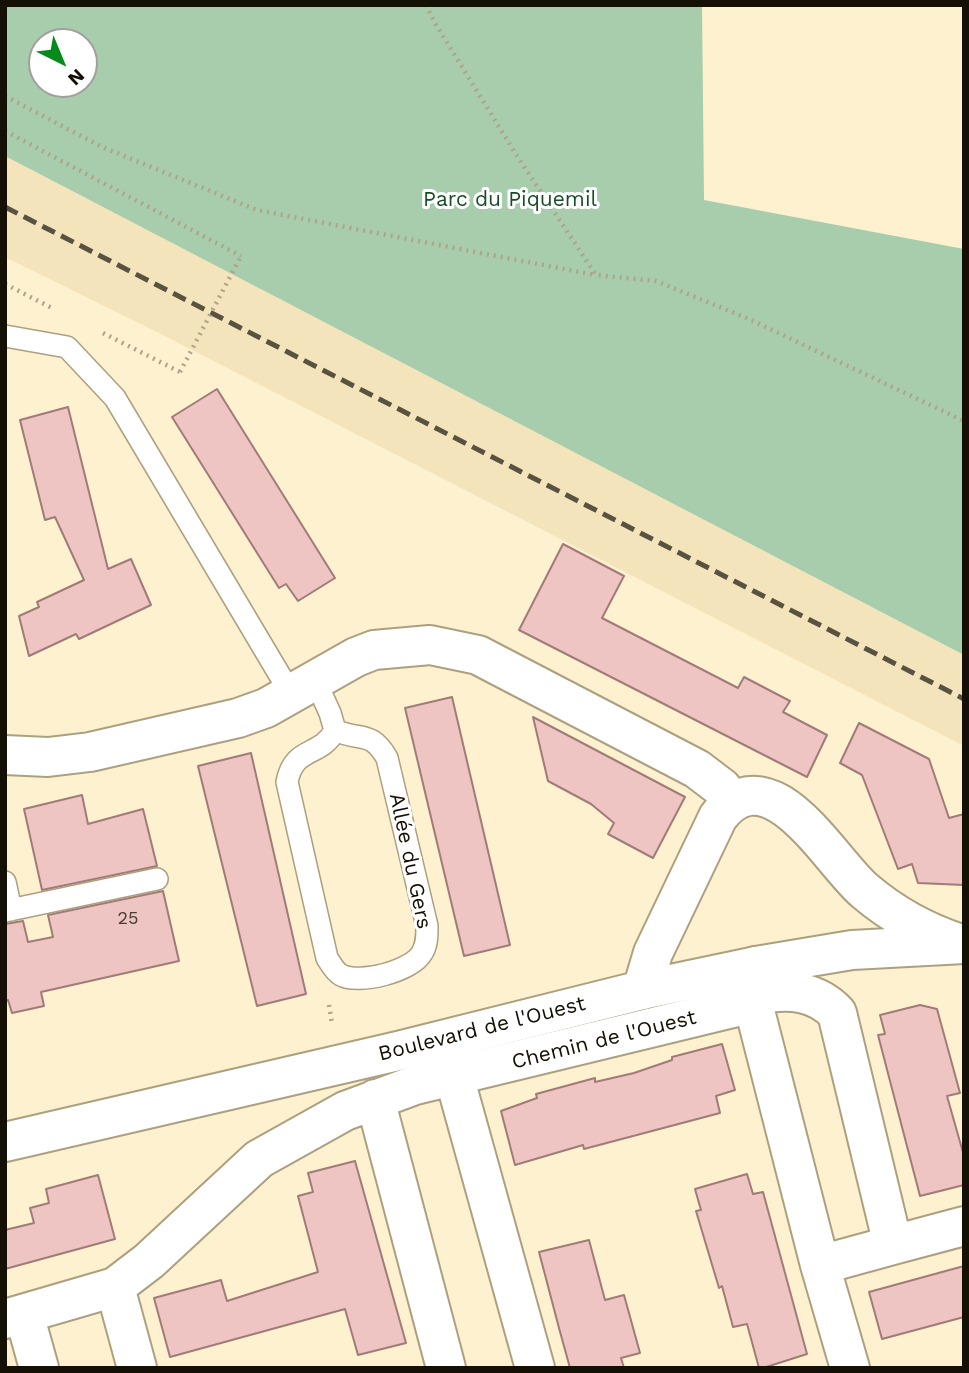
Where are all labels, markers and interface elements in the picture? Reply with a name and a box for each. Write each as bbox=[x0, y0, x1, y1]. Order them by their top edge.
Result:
north arrow bbox=[28, 28, 98, 98]
text: N bbox=[63, 64, 89, 90]
park label: Parc du Piquemil bbox=[423, 187, 597, 213]
street label: Allée du Gers bbox=[383, 791, 437, 931]
house number: 25 bbox=[118, 908, 138, 930]
street label: Boulevard de l'Ouest bbox=[376, 991, 588, 1067]
street label: Chemin de l'Ouest bbox=[509, 1005, 699, 1075]

